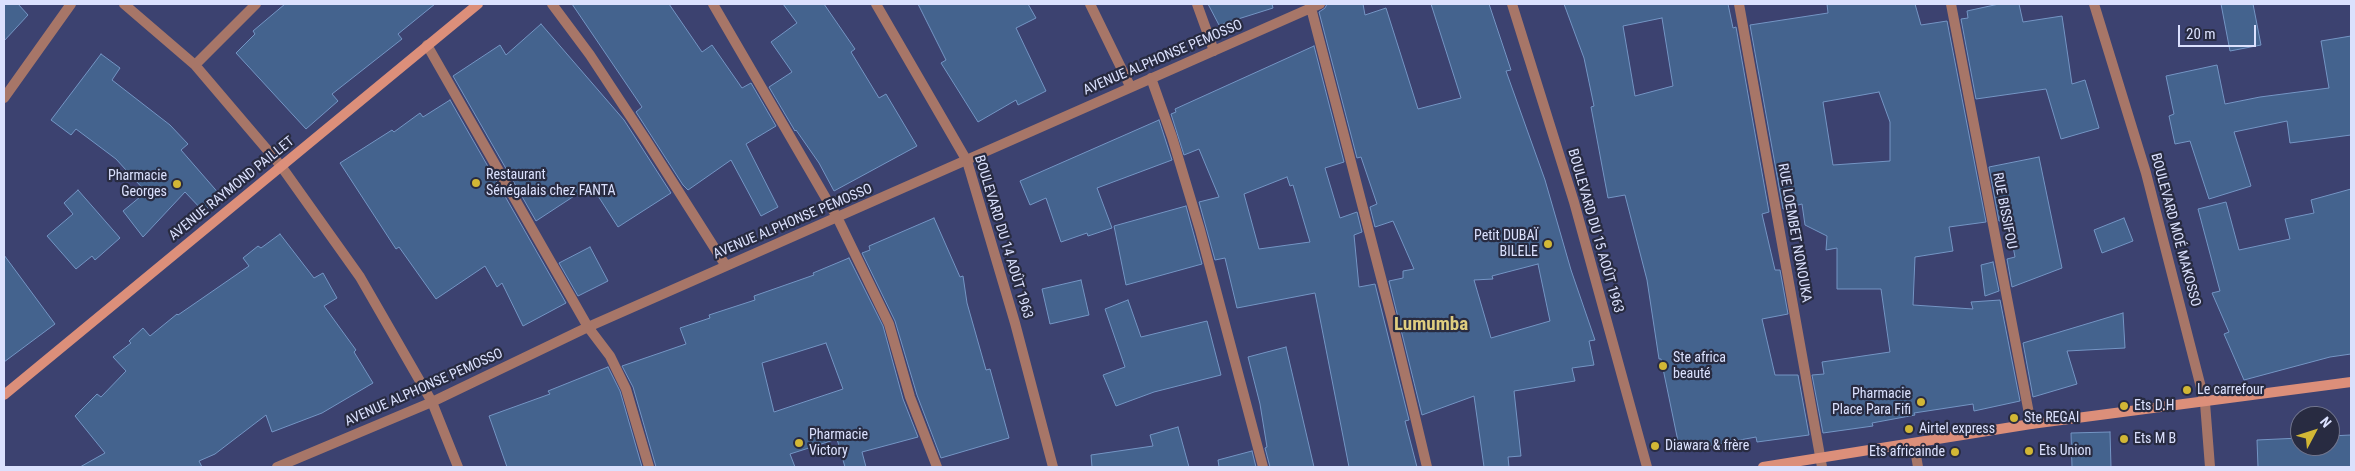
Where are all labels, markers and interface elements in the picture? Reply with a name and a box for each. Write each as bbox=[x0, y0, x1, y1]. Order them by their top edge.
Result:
scale bar bbox=[2180, 15, 2258, 47]
street label: AVENUE ALPHONSE PEMOSSO bbox=[1081, 17, 1245, 99]
text: 20 m bbox=[2186, 25, 2216, 43]
street label: AVENUE RAYMOND PAILLET bbox=[166, 133, 298, 245]
street label: BOULEVARD DU 15 AOÛT 1963 bbox=[1563, 147, 1627, 315]
street label: BOULEVARD MOÉ MAKOSSO bbox=[2146, 151, 2204, 309]
street label: BOULEVARD DU 14 AOÛT 1963 bbox=[970, 153, 1036, 321]
street label: RUE LOEMBET NONOUKA bbox=[1774, 162, 1814, 304]
place label: Restaurant Sénégalais chez FANTA bbox=[486, 167, 616, 200]
place label: Pharmacie Georges bbox=[108, 168, 167, 200]
street label: RUE BISSIFOU bbox=[1988, 171, 2020, 251]
marker: Restaurant Sénégalais chez FANTA bbox=[470, 177, 482, 189]
marker: Pharmacie Georges bbox=[171, 178, 183, 190]
street label: AVENUE ALPHONSE PEMOSSO bbox=[711, 181, 875, 263]
place label: Petit DUBAÏ BILELE bbox=[1474, 228, 1538, 260]
marker: Petit DUBAÏ BILELE bbox=[1542, 238, 1554, 250]
district label: Lumumba bbox=[1394, 314, 1468, 336]
street label: AVENUE ALPHONSE PEMOSSO bbox=[342, 345, 506, 431]
place label: Ste africa beauté bbox=[1673, 350, 1726, 382]
marker: Ste africa beauté bbox=[1657, 360, 1669, 372]
place label: Le carrefour bbox=[2197, 382, 2264, 398]
marker: Le carrefour bbox=[2181, 384, 2193, 396]
place label: Pharmacie Place Para Fifi bbox=[1832, 386, 1911, 418]
marker: Pharmacie Place Para Fifi bbox=[1915, 396, 1927, 408]
place label: Ets D.H bbox=[2134, 398, 2174, 414]
marker: Ets D.H bbox=[2118, 400, 2130, 412]
north arrow bbox=[2290, 406, 2340, 456]
place label: Ste REGAl bbox=[2024, 410, 2079, 426]
marker: Ste REGAl bbox=[2008, 412, 2020, 424]
text: N bbox=[2317, 414, 2335, 430]
place label: Airtel express bbox=[1919, 421, 1995, 437]
marker: Airtel express bbox=[1903, 423, 1915, 435]
place label: Pharmacie Victory bbox=[809, 427, 868, 460]
place label: Ets M B bbox=[2134, 431, 2176, 447]
marker: Ets M B bbox=[2118, 433, 2130, 445]
marker: Pharmacie Victory bbox=[793, 437, 805, 449]
place label: Diawara & frère bbox=[1665, 438, 1749, 454]
marker: Diawara & frère bbox=[1649, 440, 1661, 452]
place label: Ets Union bbox=[2039, 443, 2091, 459]
place label: Ets africainde bbox=[1869, 444, 1945, 460]
marker: Ets Union bbox=[2023, 445, 2035, 457]
marker: Ets africainde bbox=[1949, 446, 1961, 458]

